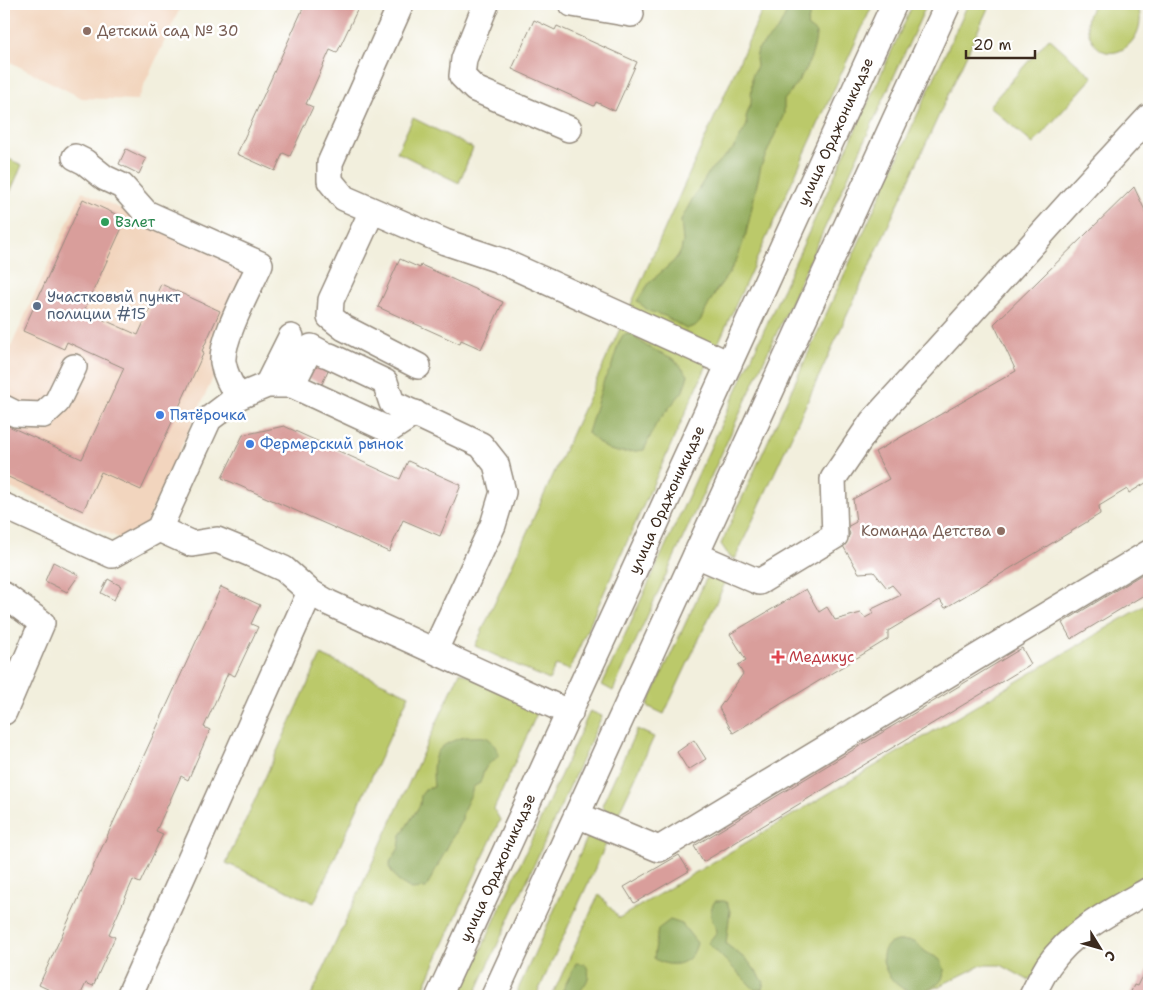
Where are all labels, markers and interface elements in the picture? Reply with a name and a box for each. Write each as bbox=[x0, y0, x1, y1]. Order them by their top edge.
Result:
place label: Детский сад № 30 bbox=[97, 21, 239, 41]
marker: Детский сад № 30 bbox=[81, 25, 93, 37]
scale bar bbox=[966, 28, 1034, 60]
text: 20 m bbox=[973, 35, 1012, 55]
street label: улица Орджоникидзе bbox=[793, 54, 878, 209]
place label: Взлет bbox=[115, 212, 156, 232]
marker: Взлет bbox=[99, 216, 111, 228]
place label: Участковый пункт полиции #15 bbox=[47, 287, 181, 324]
marker: Участковый пункт полиции #15 bbox=[31, 300, 43, 312]
place label: Пятёрочка bbox=[170, 405, 247, 425]
marker: Пятёрочка bbox=[154, 409, 166, 421]
street label: улица Орджоникидзе bbox=[624, 422, 709, 577]
place label: Фермерский рынок bbox=[260, 434, 403, 454]
marker: Фермерский рынок bbox=[244, 438, 256, 450]
place label: Команда Детства bbox=[861, 521, 992, 541]
marker: Команда Детства bbox=[995, 525, 1007, 537]
place label: Медикус bbox=[789, 647, 855, 667]
marker: Медикус bbox=[771, 650, 785, 664]
street label: улица Орджоникидзе bbox=[455, 790, 540, 945]
north arrow bbox=[1076, 922, 1126, 972]
text: С bbox=[1101, 947, 1120, 965]

